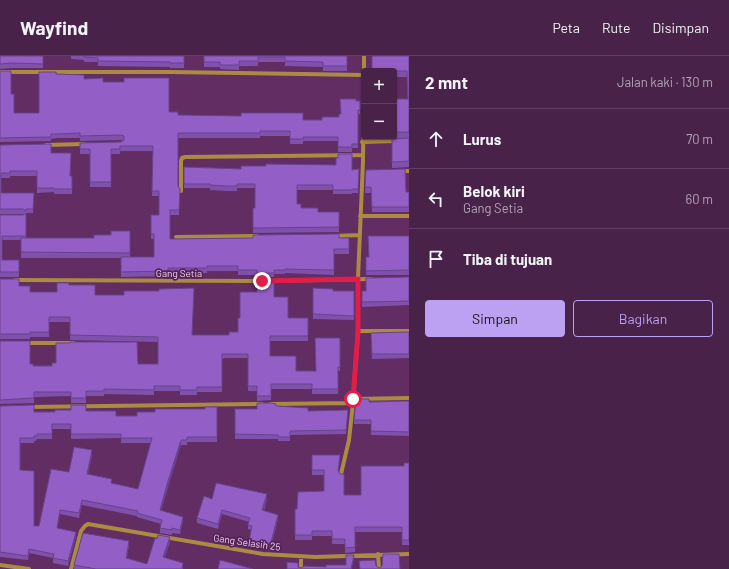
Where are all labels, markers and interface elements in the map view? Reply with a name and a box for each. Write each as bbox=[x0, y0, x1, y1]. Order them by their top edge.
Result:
text: Wayfind bbox=[20, 16, 88, 39]
text: Peta bbox=[552, 19, 580, 36]
text: Rute bbox=[602, 19, 630, 36]
text: Disimpan bbox=[652, 19, 709, 36]
map controls bbox=[361, 68, 397, 140]
button: + bbox=[361, 68, 397, 104]
text: 2 mnt bbox=[425, 72, 468, 92]
text: Jalan kaki · 130 m bbox=[617, 74, 713, 90]
button: − bbox=[361, 104, 397, 140]
icon: ahead bbox=[425, 128, 447, 150]
text: Lurus bbox=[463, 130, 501, 148]
text: 70 m bbox=[686, 131, 713, 147]
text: Belok kiri bbox=[463, 182, 525, 200]
icon: left bbox=[425, 188, 447, 210]
text: 60 m bbox=[686, 191, 713, 207]
text: Gang Setia bbox=[463, 200, 523, 216]
icon: arrive bbox=[425, 248, 447, 270]
text: Tiba di tujuan bbox=[463, 250, 552, 268]
street label: Gang Setia bbox=[156, 267, 202, 279]
route end bbox=[253, 272, 271, 290]
button: Simpan bbox=[425, 300, 565, 337]
button: Bagikan bbox=[573, 300, 713, 337]
route start bbox=[344, 390, 362, 408]
street label: Gang Selasih 25 bbox=[213, 531, 281, 553]

